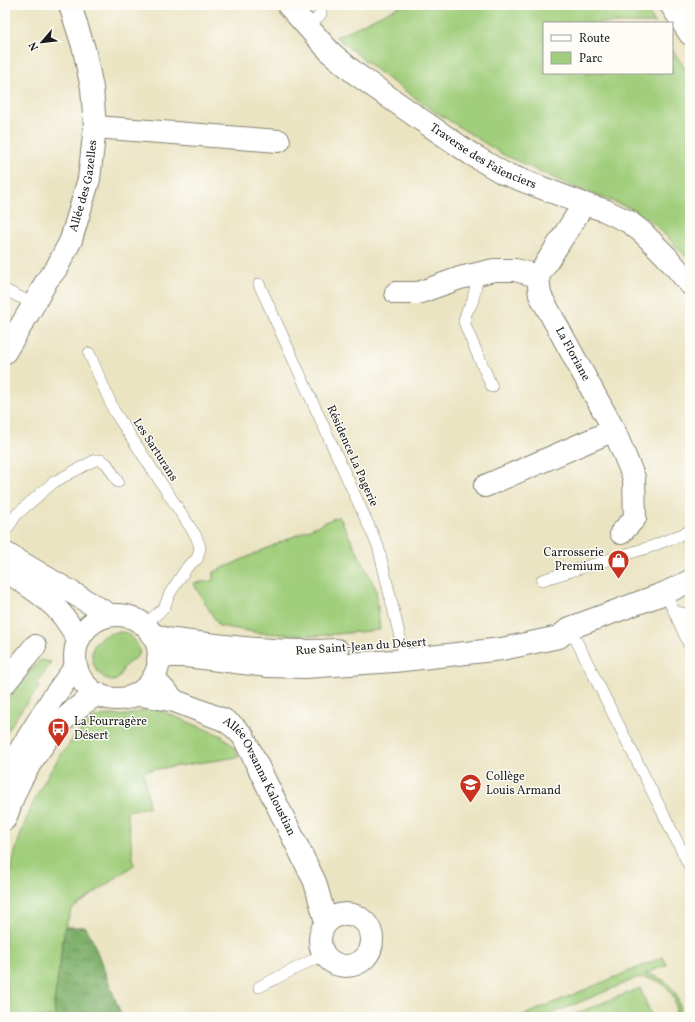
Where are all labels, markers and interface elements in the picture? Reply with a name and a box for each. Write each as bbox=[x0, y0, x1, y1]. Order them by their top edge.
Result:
north arrow bbox=[22, 22, 62, 62]
legend bbox=[543, 22, 673, 74]
text: Route bbox=[579, 31, 610, 47]
text: N bbox=[26, 39, 43, 53]
text: Parc bbox=[579, 51, 602, 67]
street label: Traverse des Faïenciers bbox=[426, 120, 539, 193]
street label: Allée des Gazelles bbox=[66, 139, 101, 234]
street label: La Floriane bbox=[551, 324, 594, 384]
street label: Résidence La Pagerie bbox=[322, 403, 382, 510]
street label: Les Sarturans bbox=[129, 416, 181, 484]
place label: Carrosserie Premium bbox=[543, 545, 604, 575]
shop icon: Carrosserie Premium bbox=[606, 547, 632, 580]
street label: Rue Saint-Jean du Désert bbox=[295, 634, 427, 660]
street label: Allée Ovsanna Kaloustian bbox=[219, 713, 299, 839]
place label: La Fourragère Désert bbox=[74, 714, 147, 744]
bus stop icon: La Fourragère Désert bbox=[45, 716, 71, 749]
place label: Collège Louis Armand bbox=[486, 769, 561, 799]
school or university icon: Collège Louis Armand bbox=[458, 771, 484, 804]

